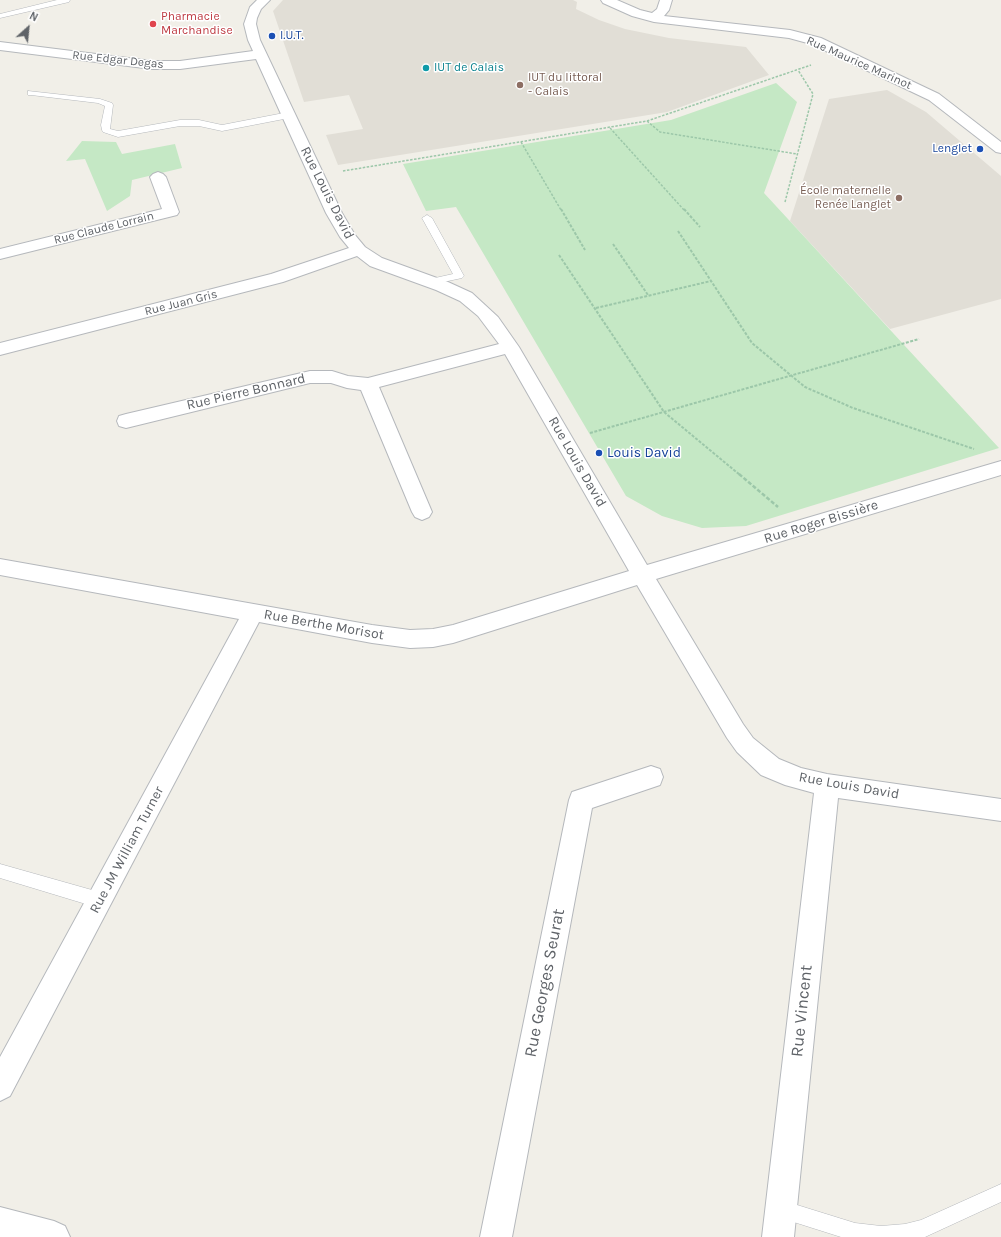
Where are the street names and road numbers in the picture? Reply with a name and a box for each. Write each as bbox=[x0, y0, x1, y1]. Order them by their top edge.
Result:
street label: Rue Maurice Marinot bbox=[804, 33, 914, 93]
street label: Rue Edgar Degas bbox=[72, 48, 164, 72]
street label: Rue Louis David bbox=[296, 144, 358, 242]
street label: Rue Claude Lorrain bbox=[52, 209, 156, 247]
street label: Rue Juan Gris bbox=[143, 287, 219, 319]
street label: Rue Pierre Bonnard bbox=[185, 370, 307, 414]
street label: Rue Louis David bbox=[544, 414, 610, 510]
street label: Rue Roger Bissière bbox=[762, 497, 880, 547]
street label: Rue Berthe Morisot bbox=[263, 606, 385, 644]
street label: Rue Louis David bbox=[798, 769, 900, 803]
street label: Rue JM William Turner bbox=[86, 784, 168, 916]
street label: Rue Georges Seurat bbox=[521, 907, 569, 1059]
street label: Rue Vincent bbox=[787, 964, 817, 1058]

